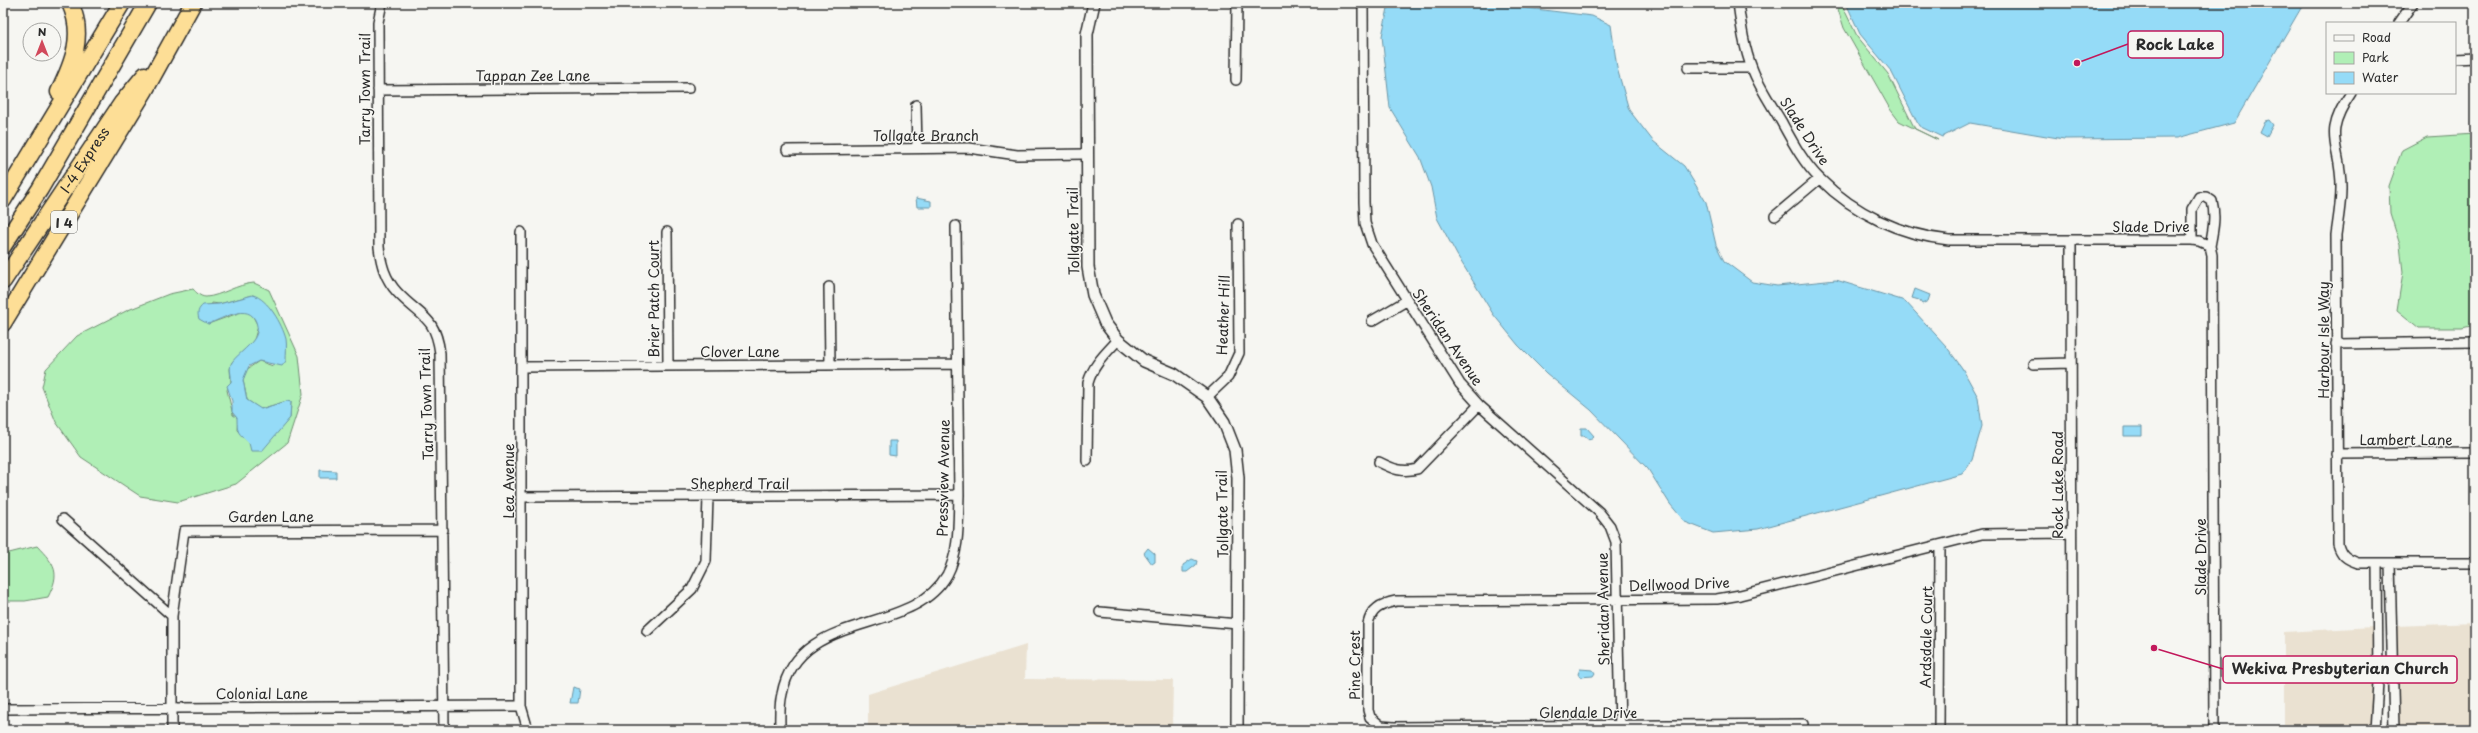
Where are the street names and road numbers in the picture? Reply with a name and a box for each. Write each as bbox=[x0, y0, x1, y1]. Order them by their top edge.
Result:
street label: Tarry Town Trail bbox=[354, 33, 375, 145]
street label: Tappan Zee Lane bbox=[476, 65, 591, 86]
street label: Slade Drive bbox=[1775, 93, 1835, 169]
street label: I-4 Express bbox=[54, 122, 114, 197]
street label: Tollgate Branch bbox=[873, 125, 979, 146]
street label: Tollgate Trail bbox=[1062, 187, 1084, 275]
road number: I 4 bbox=[51, 211, 77, 233]
street label: Slade Drive bbox=[2112, 216, 2190, 237]
street label: Brier Patch Court bbox=[643, 240, 664, 358]
street label: Heather Hill bbox=[1211, 275, 1235, 355]
street label: Harbour Isle Way bbox=[2313, 281, 2334, 399]
street label: Sheridan Avenue bbox=[1408, 284, 1489, 390]
street label: Clover Lane bbox=[700, 341, 780, 362]
street label: Tarry Town Trail bbox=[414, 347, 438, 461]
street label: Pressview Avenue bbox=[931, 419, 955, 537]
street label: Lambert Lane bbox=[2359, 429, 2453, 450]
street label: Rock Lake Road bbox=[2047, 431, 2068, 539]
street label: Lea Avenue bbox=[498, 443, 519, 519]
street label: Tollgate Trail bbox=[1211, 470, 1233, 558]
street label: Shepherd Trail bbox=[690, 473, 790, 494]
street label: Garden Lane bbox=[228, 506, 314, 527]
street label: Slade Drive bbox=[2190, 518, 2211, 596]
street label: Sheridan Avenue bbox=[1592, 552, 1614, 666]
street label: Dellwood Drive bbox=[1628, 572, 1730, 596]
street label: Ardsdale Court bbox=[1915, 585, 1937, 688]
street label: Pine Crest bbox=[1344, 630, 1365, 700]
street label: Colonial Lane bbox=[216, 683, 308, 704]
street label: Glendale Drive bbox=[1539, 702, 1637, 723]

